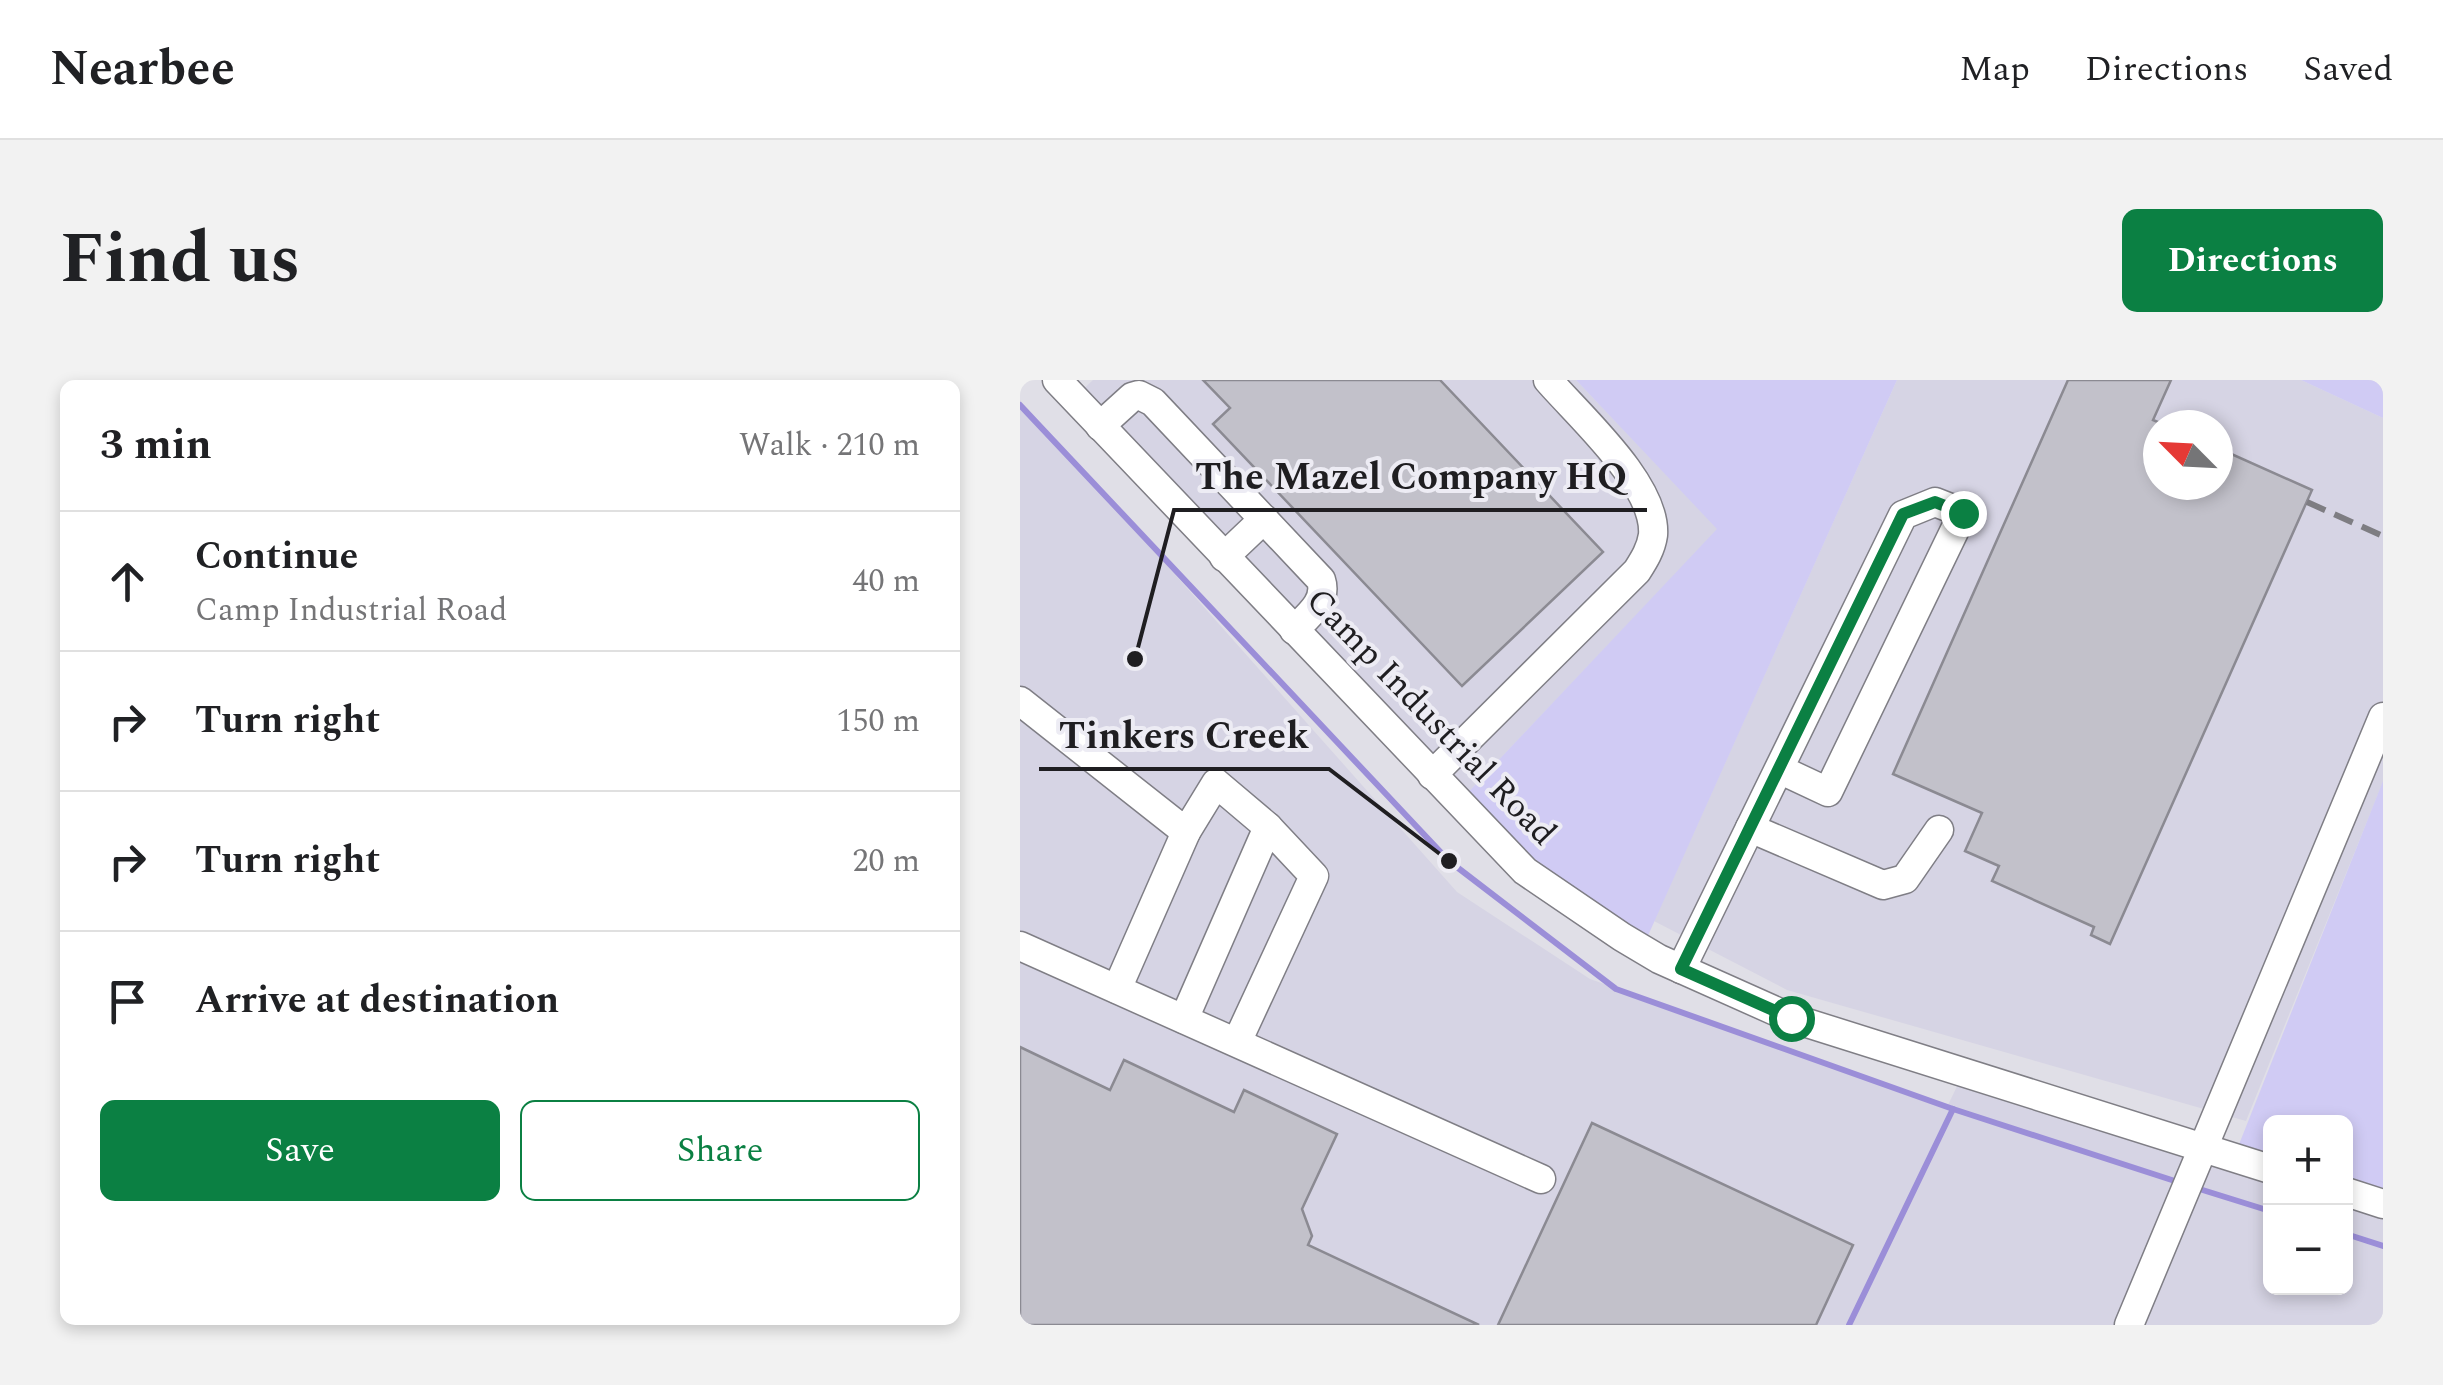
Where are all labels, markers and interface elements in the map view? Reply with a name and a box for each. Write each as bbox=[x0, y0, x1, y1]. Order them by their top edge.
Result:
text: Nearbee bbox=[50, 33, 235, 106]
text: Map bbox=[1959, 43, 2030, 96]
text: Directions bbox=[2085, 43, 2248, 96]
text: Saved bbox=[2303, 43, 2393, 96]
text: Find us bbox=[60, 207, 301, 313]
button: Directions bbox=[2122, 209, 2383, 312]
north arrow bbox=[2143, 410, 2233, 500]
text: 3 min bbox=[100, 414, 212, 477]
text: Walk · 210 m bbox=[739, 421, 920, 470]
callout: The Mazel Company HQ bbox=[1174, 442, 1647, 510]
text: The Mazel Company HQ bbox=[1195, 449, 1628, 507]
route end bbox=[1941, 491, 1987, 537]
text: Continue bbox=[195, 528, 358, 586]
icon: ahead bbox=[100, 554, 155, 609]
text: 40 m bbox=[852, 557, 920, 606]
street label: Camp Industrial Road bbox=[1293, 576, 1569, 858]
text: Camp Industrial Road bbox=[195, 586, 507, 635]
text: Turn right bbox=[195, 692, 380, 750]
icon: right bbox=[100, 694, 155, 749]
text: 150 m bbox=[836, 697, 920, 746]
callout: Tinkers Creek bbox=[1039, 701, 1329, 769]
text: Tinkers Creek bbox=[1059, 708, 1309, 766]
text: Turn right bbox=[195, 832, 380, 890]
icon: right bbox=[100, 834, 155, 889]
text: 20 m bbox=[852, 837, 920, 886]
text: Arrive at destination bbox=[195, 972, 559, 1030]
icon: arrive bbox=[100, 974, 155, 1029]
route start bbox=[1769, 996, 1815, 1042]
button: Save bbox=[100, 1100, 500, 1201]
button: Share bbox=[520, 1100, 920, 1201]
map controls bbox=[2263, 1115, 2353, 1295]
button: + bbox=[2263, 1115, 2353, 1205]
button: − bbox=[2263, 1205, 2353, 1295]

